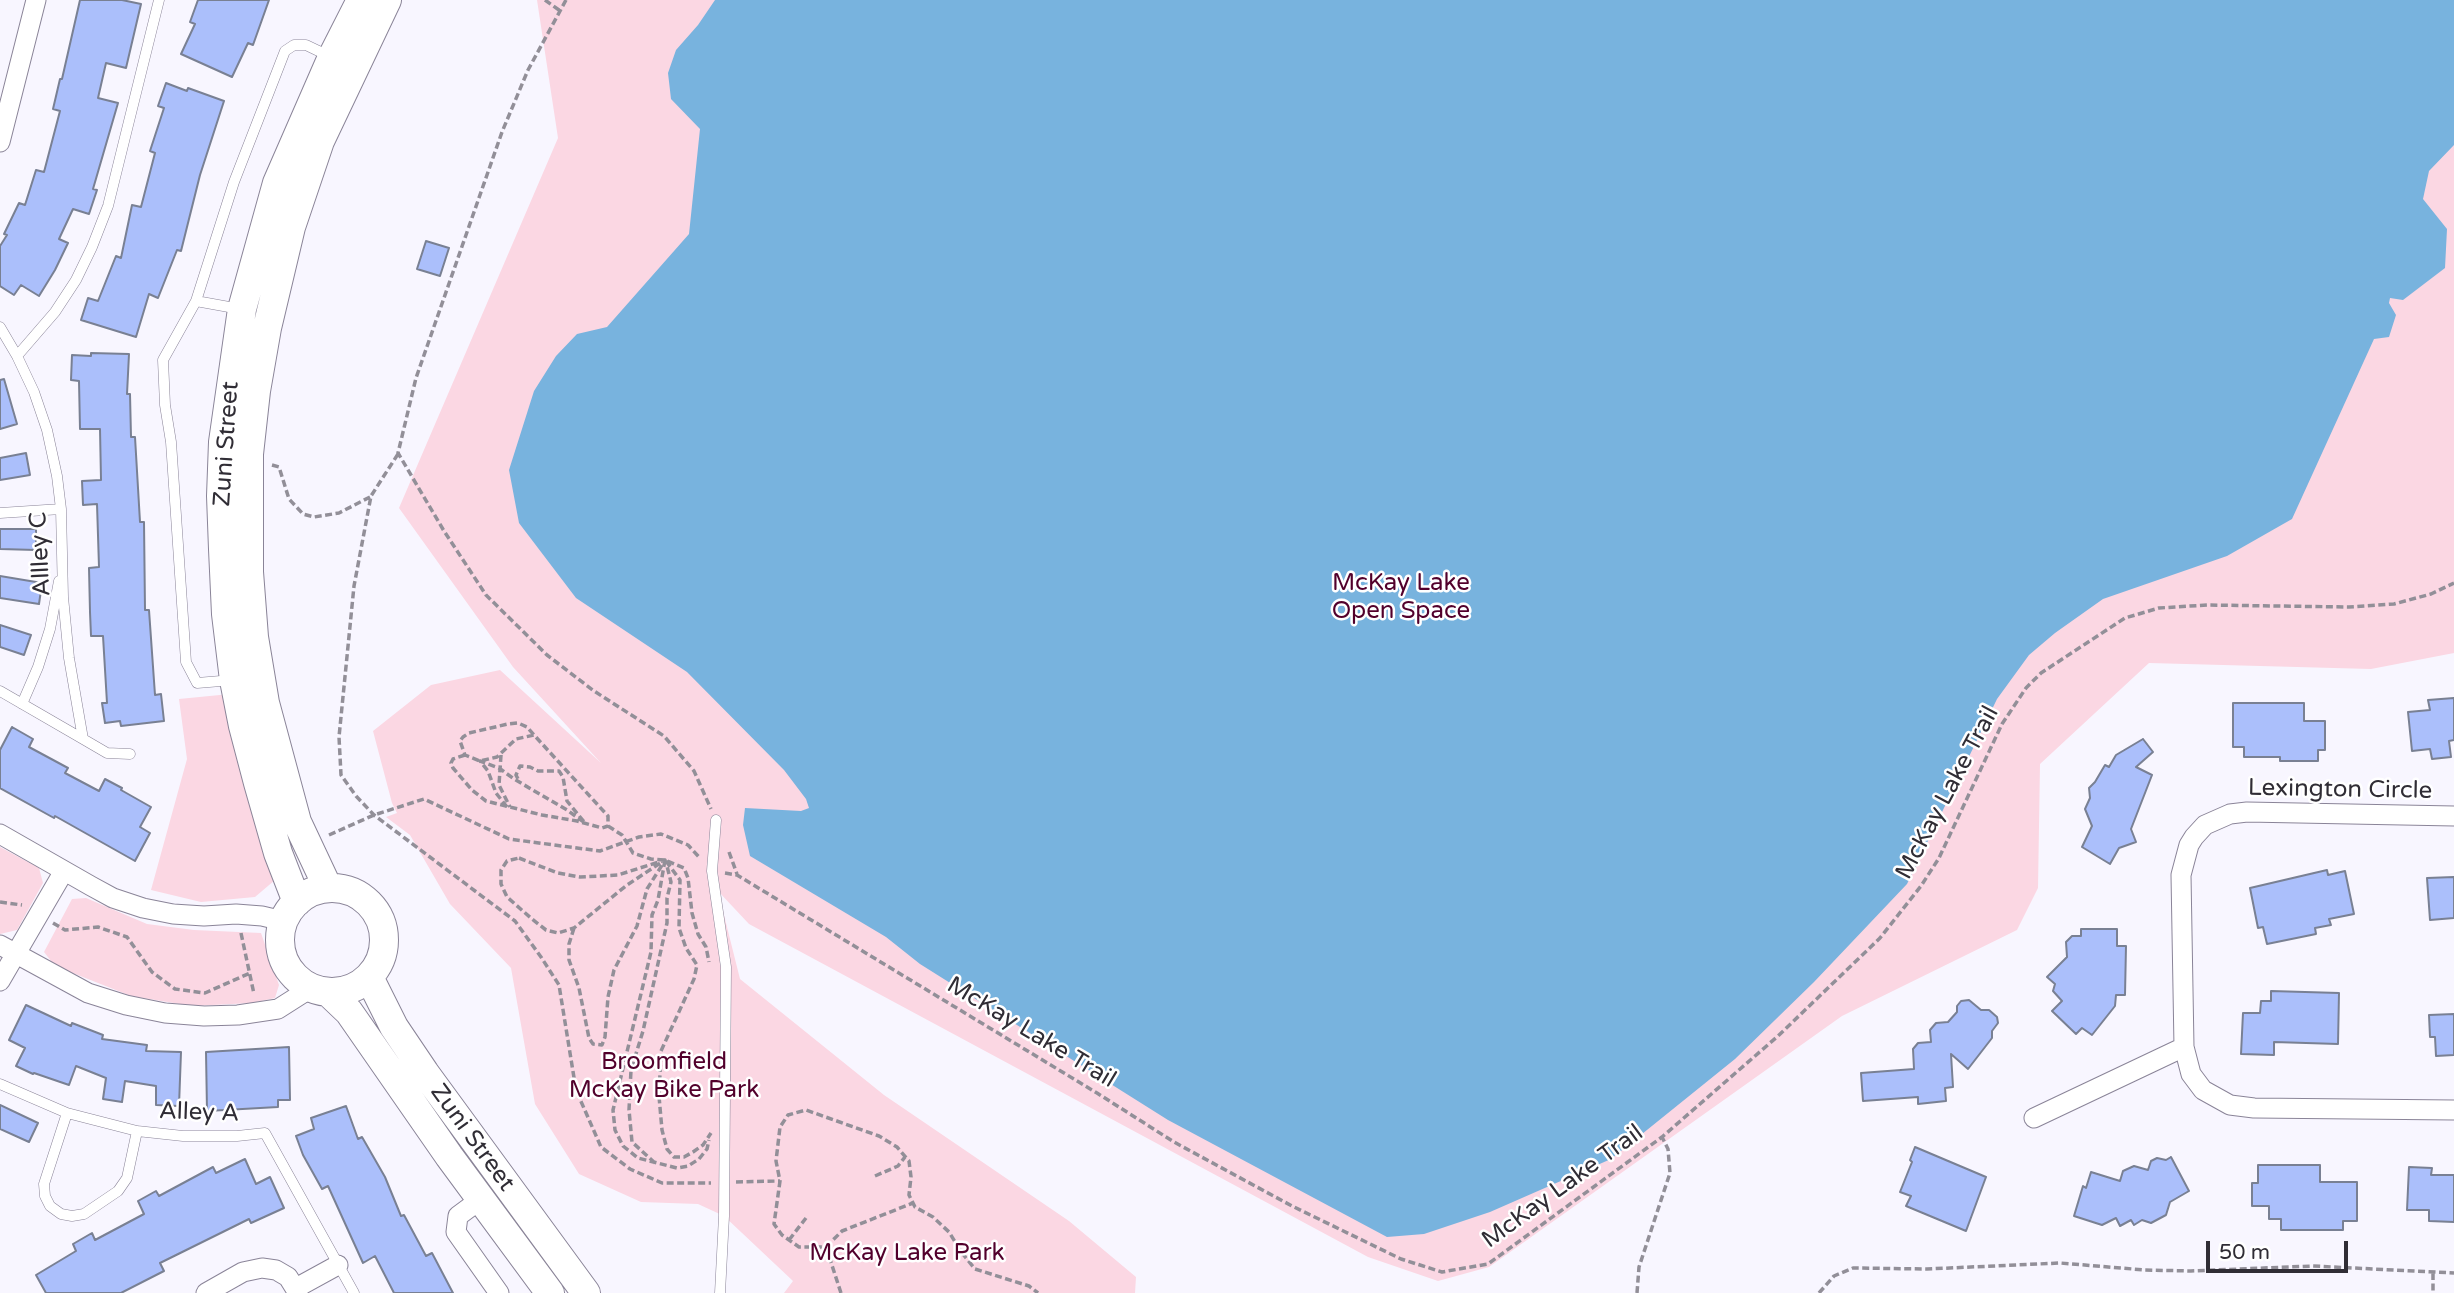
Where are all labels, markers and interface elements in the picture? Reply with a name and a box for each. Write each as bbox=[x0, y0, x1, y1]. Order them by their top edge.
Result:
street label: Zuni Street bbox=[208, 380, 246, 508]
street label: Allley C bbox=[24, 511, 58, 597]
park label: McKay Lake Open Space bbox=[1332, 570, 1470, 626]
street label: McKay Lake Trail bbox=[1890, 702, 2006, 884]
street label: Lexington Circle bbox=[2248, 774, 2432, 806]
street label: McKay Lake Trail bbox=[941, 971, 1121, 1095]
park label: Broomfield McKay Bike Park bbox=[569, 1049, 759, 1105]
street label: Zuni Street bbox=[424, 1079, 520, 1197]
street label: Alley A bbox=[158, 1097, 240, 1129]
street label: McKay Lake Trail bbox=[1477, 1119, 1649, 1255]
scale bar bbox=[2209, 1226, 2351, 1270]
park label: McKay Lake Park bbox=[809, 1240, 1005, 1268]
text: 50 m bbox=[2219, 1240, 2270, 1265]

